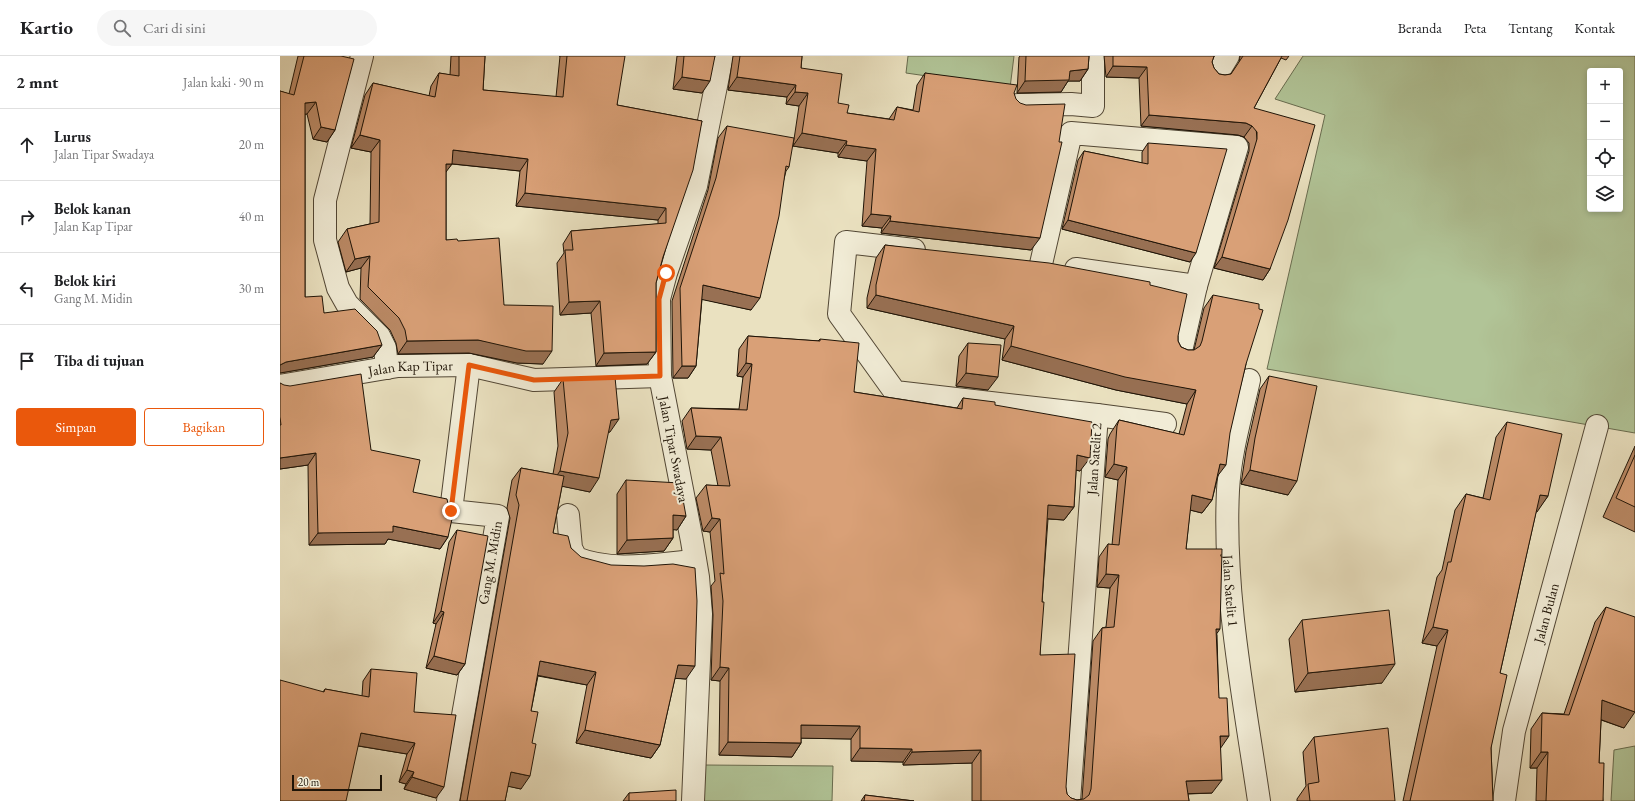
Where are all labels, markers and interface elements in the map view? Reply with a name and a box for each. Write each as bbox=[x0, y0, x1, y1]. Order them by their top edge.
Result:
search box bbox=[97, 10, 377, 46]
text: Kartio bbox=[20, 15, 73, 40]
icon: search bbox=[111, 17, 133, 39]
text: Cari di sini bbox=[143, 18, 206, 37]
text: Beranda bbox=[1398, 19, 1442, 37]
text: Peta bbox=[1464, 19, 1486, 37]
text: Tentang bbox=[1508, 19, 1553, 37]
text: Kontak bbox=[1575, 19, 1615, 37]
map controls bbox=[1587, 68, 1623, 212]
button: + bbox=[1587, 68, 1623, 104]
text: 2 mnt bbox=[16, 71, 58, 93]
text: Jalan kaki · 90 m bbox=[183, 74, 264, 91]
button: − bbox=[1587, 104, 1623, 140]
text: Lurus bbox=[54, 127, 91, 146]
icon: ahead bbox=[16, 134, 38, 156]
text: 20 m bbox=[239, 136, 264, 153]
button: locate bbox=[1587, 140, 1623, 176]
text: Jalan Tipar Swadaya bbox=[54, 146, 154, 163]
button: layers bbox=[1587, 176, 1623, 212]
text: Belok kanan bbox=[54, 199, 131, 218]
icon: right bbox=[16, 206, 38, 228]
text: 40 m bbox=[239, 208, 264, 225]
text: Jalan Kap Tipar bbox=[54, 218, 133, 235]
route start bbox=[657, 264, 675, 282]
text: Belok kiri bbox=[54, 271, 116, 290]
icon: left bbox=[16, 278, 38, 300]
text: 30 m bbox=[239, 280, 264, 297]
text: Gang M. Midin bbox=[54, 290, 133, 307]
icon: arrive bbox=[16, 350, 38, 372]
text: Tiba di tujuan bbox=[54, 351, 144, 370]
street label: Jalan Kap Tipar bbox=[366, 356, 453, 380]
street label: Jalan Tipar Swadaya bbox=[655, 393, 693, 504]
button: Simpan bbox=[16, 408, 136, 446]
button: Bagikan bbox=[144, 408, 264, 446]
street label: Jalan Satelit 2 bbox=[1082, 422, 1106, 497]
route end bbox=[442, 502, 460, 520]
street label: Gang M. Midin bbox=[474, 519, 506, 606]
street label: Jalan Satelit 1 bbox=[1219, 553, 1243, 628]
street label: Jalan Bulan bbox=[1529, 580, 1563, 646]
scale bar bbox=[292, 773, 382, 792]
text: 20 m bbox=[298, 775, 319, 789]

